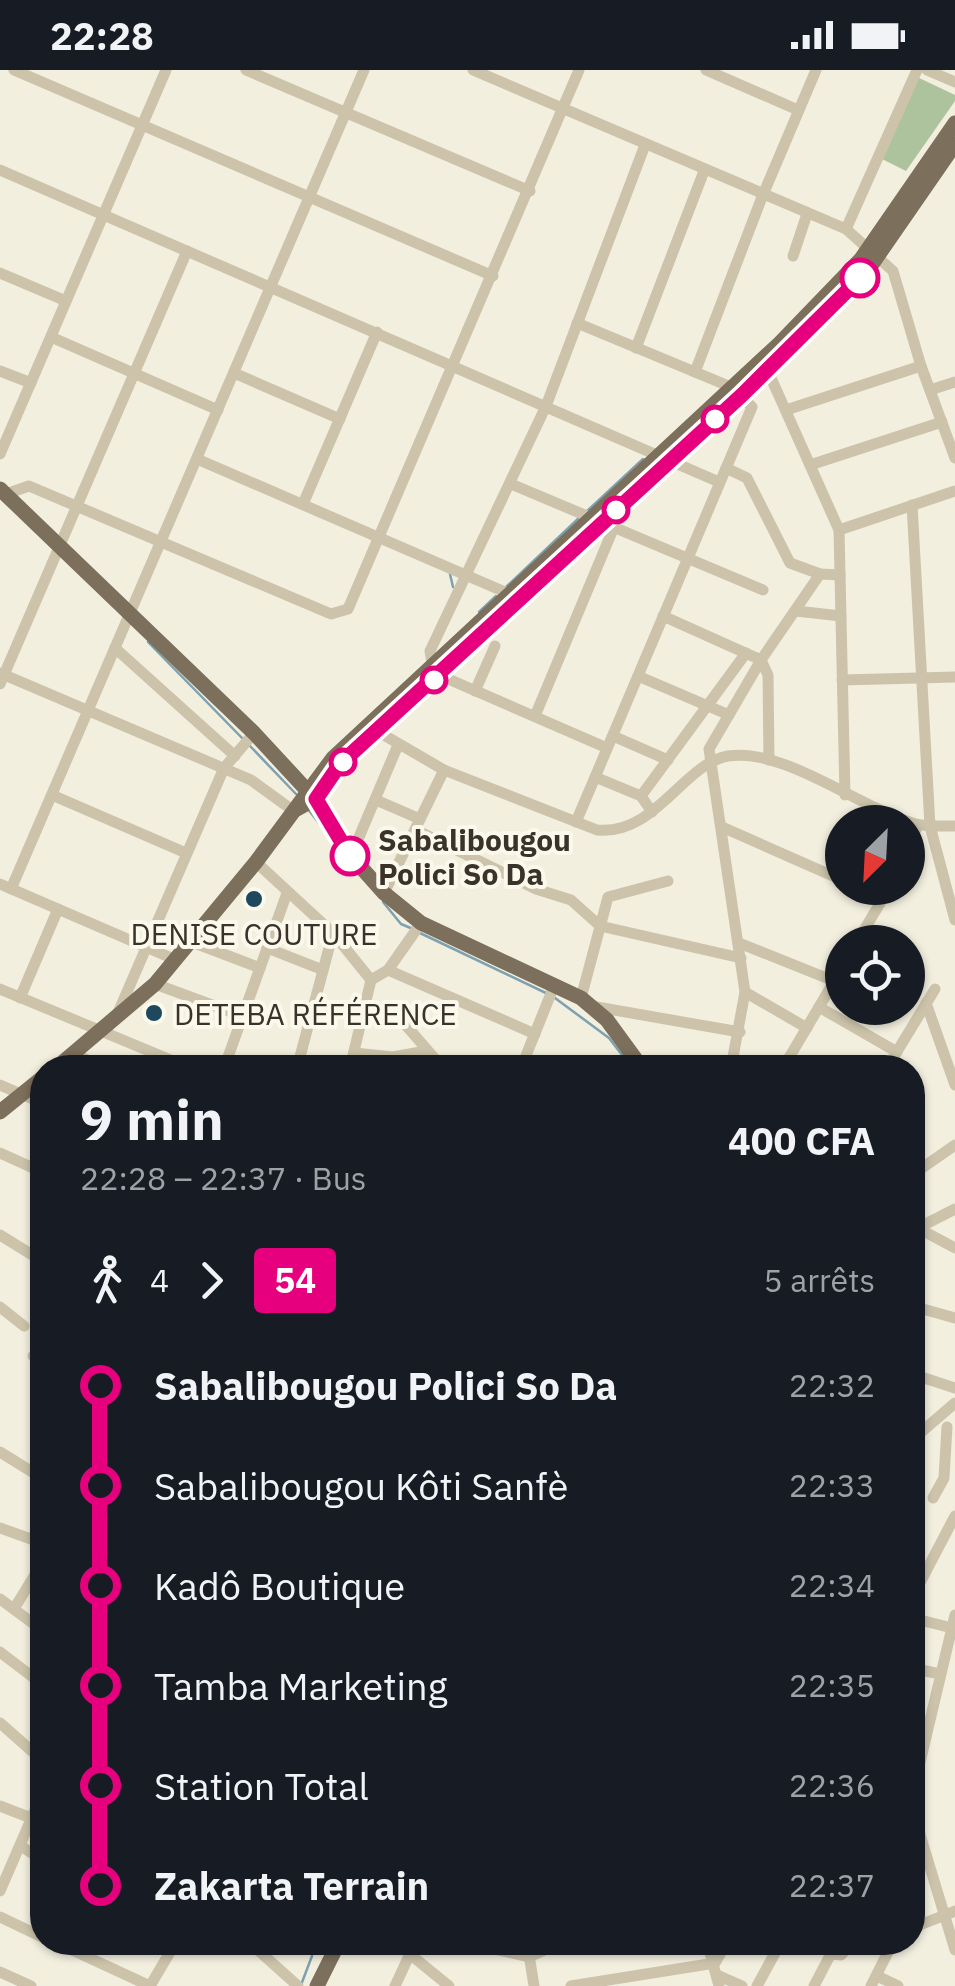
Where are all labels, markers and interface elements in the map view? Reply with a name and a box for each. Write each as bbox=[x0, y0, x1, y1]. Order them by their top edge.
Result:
text: 22:28 bbox=[50, 11, 154, 60]
unlabelled marker bbox=[841, 259, 879, 297]
unlabelled marker bbox=[702, 406, 728, 432]
unlabelled marker bbox=[603, 497, 629, 523]
unlabelled marker bbox=[421, 667, 447, 693]
unlabelled marker bbox=[330, 749, 356, 775]
north arrow bbox=[825, 805, 925, 905]
map controls bbox=[825, 805, 925, 1025]
place label: Sabalibougou Polici So Da bbox=[378, 820, 571, 893]
marker: Sabalibougou Polici So Da bbox=[331, 837, 369, 875]
marker: DENISE COUTURE bbox=[243, 888, 265, 910]
place label: DENISE COUTURE bbox=[131, 914, 377, 953]
button: locate bbox=[825, 925, 925, 1025]
place label: DETEBA RÉFÉRENCE bbox=[174, 994, 457, 1033]
marker: DETEBA RÉFÉRENCE bbox=[143, 1002, 165, 1024]
text: 9 min bbox=[80, 1084, 224, 1155]
text: 400 CFA bbox=[728, 1116, 875, 1165]
text: 22:28 – 22:37 · Bus bbox=[80, 1157, 366, 1199]
icon: walk bbox=[80, 1253, 135, 1308]
icon: forward bbox=[184, 1253, 239, 1308]
text: 54 bbox=[274, 1257, 316, 1303]
text: 4 bbox=[150, 1259, 169, 1301]
text: 5 arrêts bbox=[763, 1259, 875, 1301]
text: Sabalibougou Polici So Da bbox=[154, 1361, 617, 1410]
text: 22:32 bbox=[789, 1364, 875, 1406]
text: Sabalibougou Kôti Sanfè bbox=[154, 1461, 568, 1510]
text: 22:33 bbox=[789, 1464, 875, 1506]
text: Kadô Boutique bbox=[154, 1561, 405, 1610]
text: 22:34 bbox=[789, 1564, 875, 1606]
text: Tamba Marketing bbox=[154, 1661, 448, 1710]
text: 22:35 bbox=[789, 1664, 875, 1706]
text: Station Total bbox=[154, 1761, 369, 1810]
text: 22:36 bbox=[789, 1764, 875, 1806]
text: Zakarta Terrain bbox=[154, 1861, 429, 1910]
text: 22:37 bbox=[789, 1864, 875, 1906]

